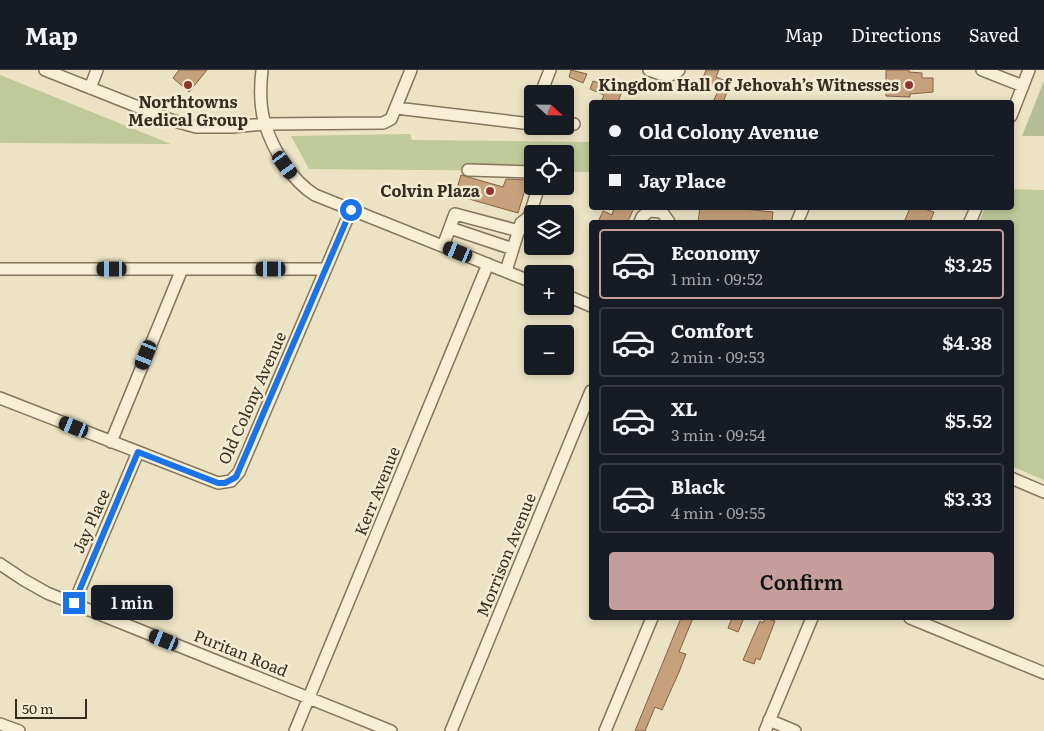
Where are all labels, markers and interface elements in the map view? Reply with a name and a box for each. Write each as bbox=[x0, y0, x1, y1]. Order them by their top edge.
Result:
text: Map bbox=[25, 17, 78, 52]
text: Map bbox=[785, 21, 823, 48]
text: Directions bbox=[851, 21, 941, 48]
text: Saved bbox=[969, 21, 1019, 48]
place label: Kingdom Hall of Jehovah’s Witnesses bbox=[598, 72, 899, 96]
marker: Northtowns Medical Group bbox=[182, 79, 194, 91]
marker: Kingdom Hall of Jehovah’s Witnesses bbox=[903, 79, 915, 91]
north arrow bbox=[524, 85, 574, 135]
map controls bbox=[524, 85, 574, 375]
place label: Northtowns Medical Group bbox=[128, 89, 248, 131]
text: Old Colony Avenue bbox=[639, 117, 819, 145]
button: locate bbox=[524, 145, 574, 195]
car bbox=[270, 148, 299, 182]
text: Jay Place bbox=[639, 166, 726, 194]
place label: Colvin Plaza bbox=[380, 178, 481, 202]
marker: Colvin Plaza bbox=[484, 185, 496, 197]
route start bbox=[340, 199, 362, 221]
button: layers bbox=[524, 205, 574, 255]
text: Economy bbox=[671, 238, 760, 266]
car bbox=[441, 239, 474, 265]
icon: car bbox=[611, 242, 656, 287]
text: $3.25 bbox=[944, 250, 992, 278]
car bbox=[97, 262, 127, 277]
car bbox=[256, 262, 286, 277]
button: + bbox=[524, 265, 574, 315]
text: 1 min · 09:52 bbox=[671, 266, 763, 290]
text: Comfort bbox=[671, 316, 753, 344]
icon: car bbox=[611, 320, 656, 365]
button: − bbox=[524, 325, 574, 375]
street label: Old Colony Avenue bbox=[211, 327, 291, 468]
text: $4.38 bbox=[942, 328, 992, 356]
car bbox=[133, 338, 158, 372]
text: 2 min · 09:53 bbox=[671, 344, 765, 368]
text: XL bbox=[671, 394, 698, 422]
icon: car bbox=[611, 398, 656, 443]
text: $5.52 bbox=[945, 406, 992, 434]
car bbox=[57, 414, 90, 440]
text: 3 min · 09:54 bbox=[671, 422, 766, 446]
street label: Kerr Avenue bbox=[347, 442, 405, 539]
text: Black bbox=[671, 472, 725, 500]
icon: car bbox=[611, 476, 656, 521]
text: $3.33 bbox=[944, 484, 992, 512]
street label: Jay Place bbox=[65, 485, 115, 557]
street label: Morrison Avenue bbox=[469, 489, 541, 620]
text: 4 min · 09:55 bbox=[671, 500, 765, 524]
button: Confirm bbox=[609, 552, 994, 610]
callout: 1 min bbox=[92, 586, 174, 620]
text: 1 min bbox=[111, 590, 153, 614]
route end bbox=[63, 592, 85, 614]
street label: Puritan Road bbox=[191, 622, 292, 682]
car bbox=[147, 627, 180, 653]
scale bar bbox=[15, 696, 88, 719]
text: 50 m bbox=[22, 698, 54, 718]

